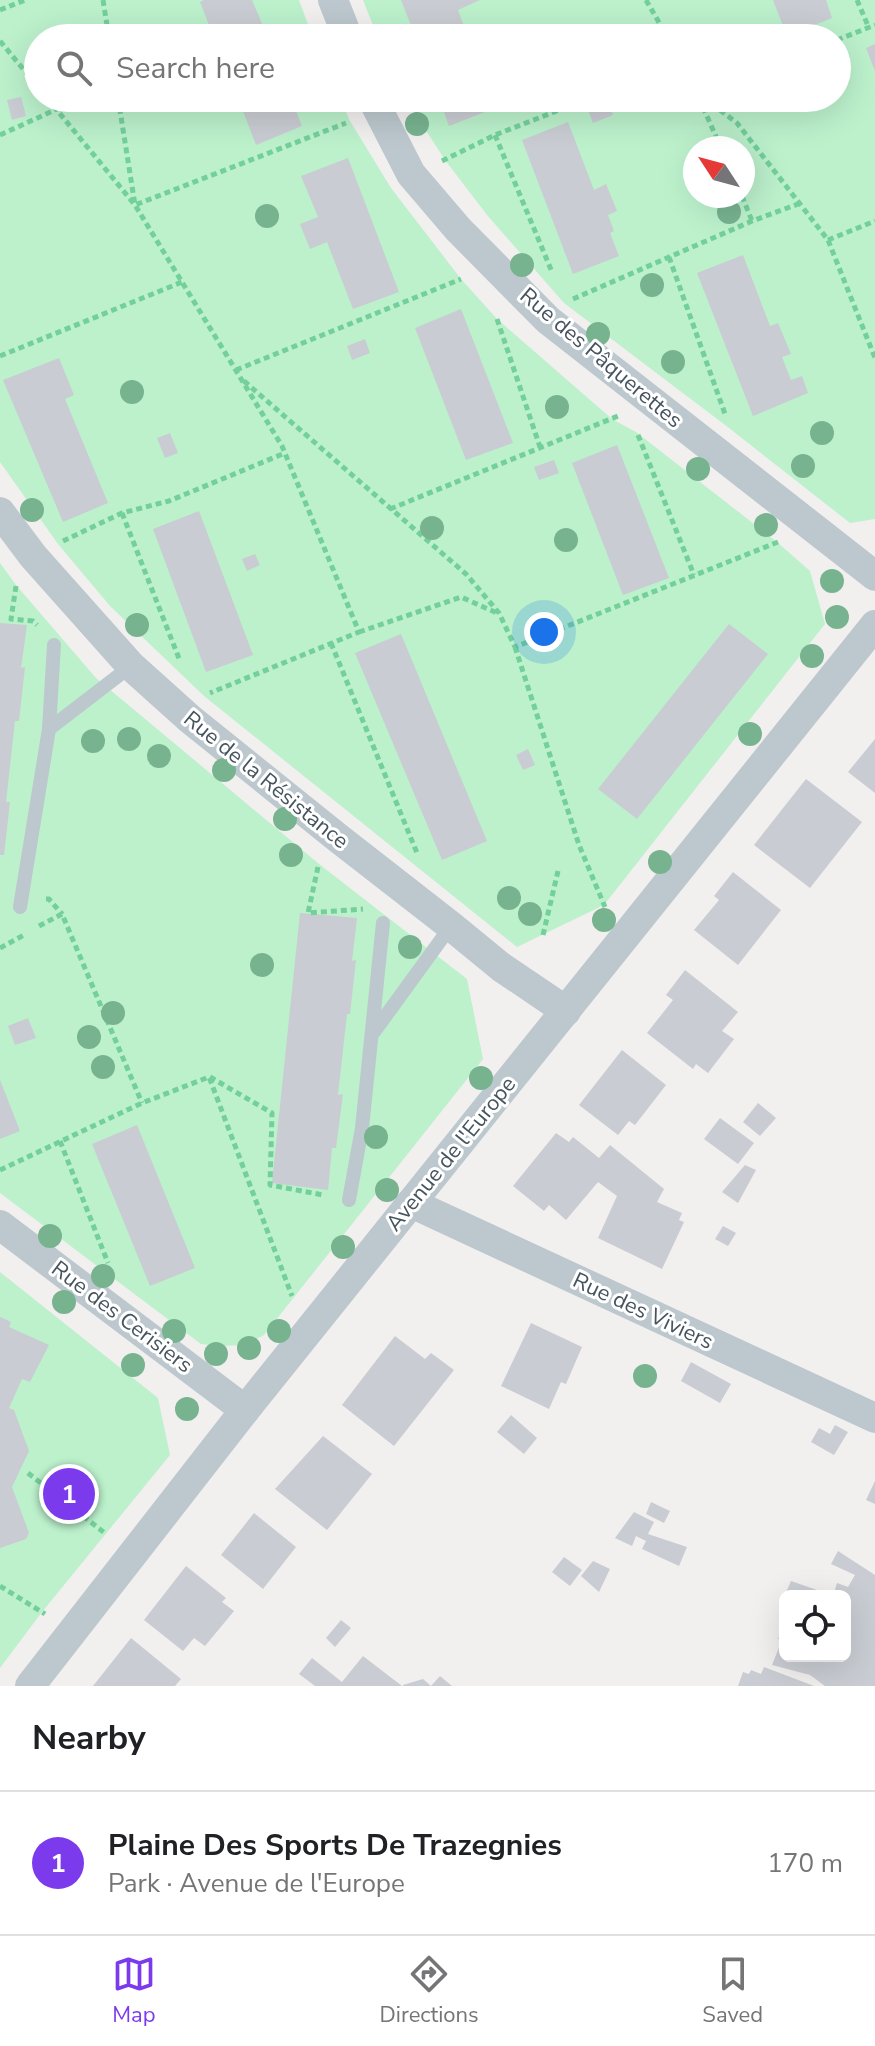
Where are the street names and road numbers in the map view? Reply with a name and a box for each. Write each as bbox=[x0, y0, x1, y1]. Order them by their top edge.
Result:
street label: Rue des Pâquerettes bbox=[513, 281, 689, 435]
street label: Rue de la Résistance bbox=[177, 704, 355, 856]
street label: Avenue de l'Europe bbox=[379, 1070, 523, 1238]
street label: Rue des Cerisiers bbox=[45, 1254, 199, 1380]
street label: Rue des Viviers bbox=[568, 1265, 718, 1357]

